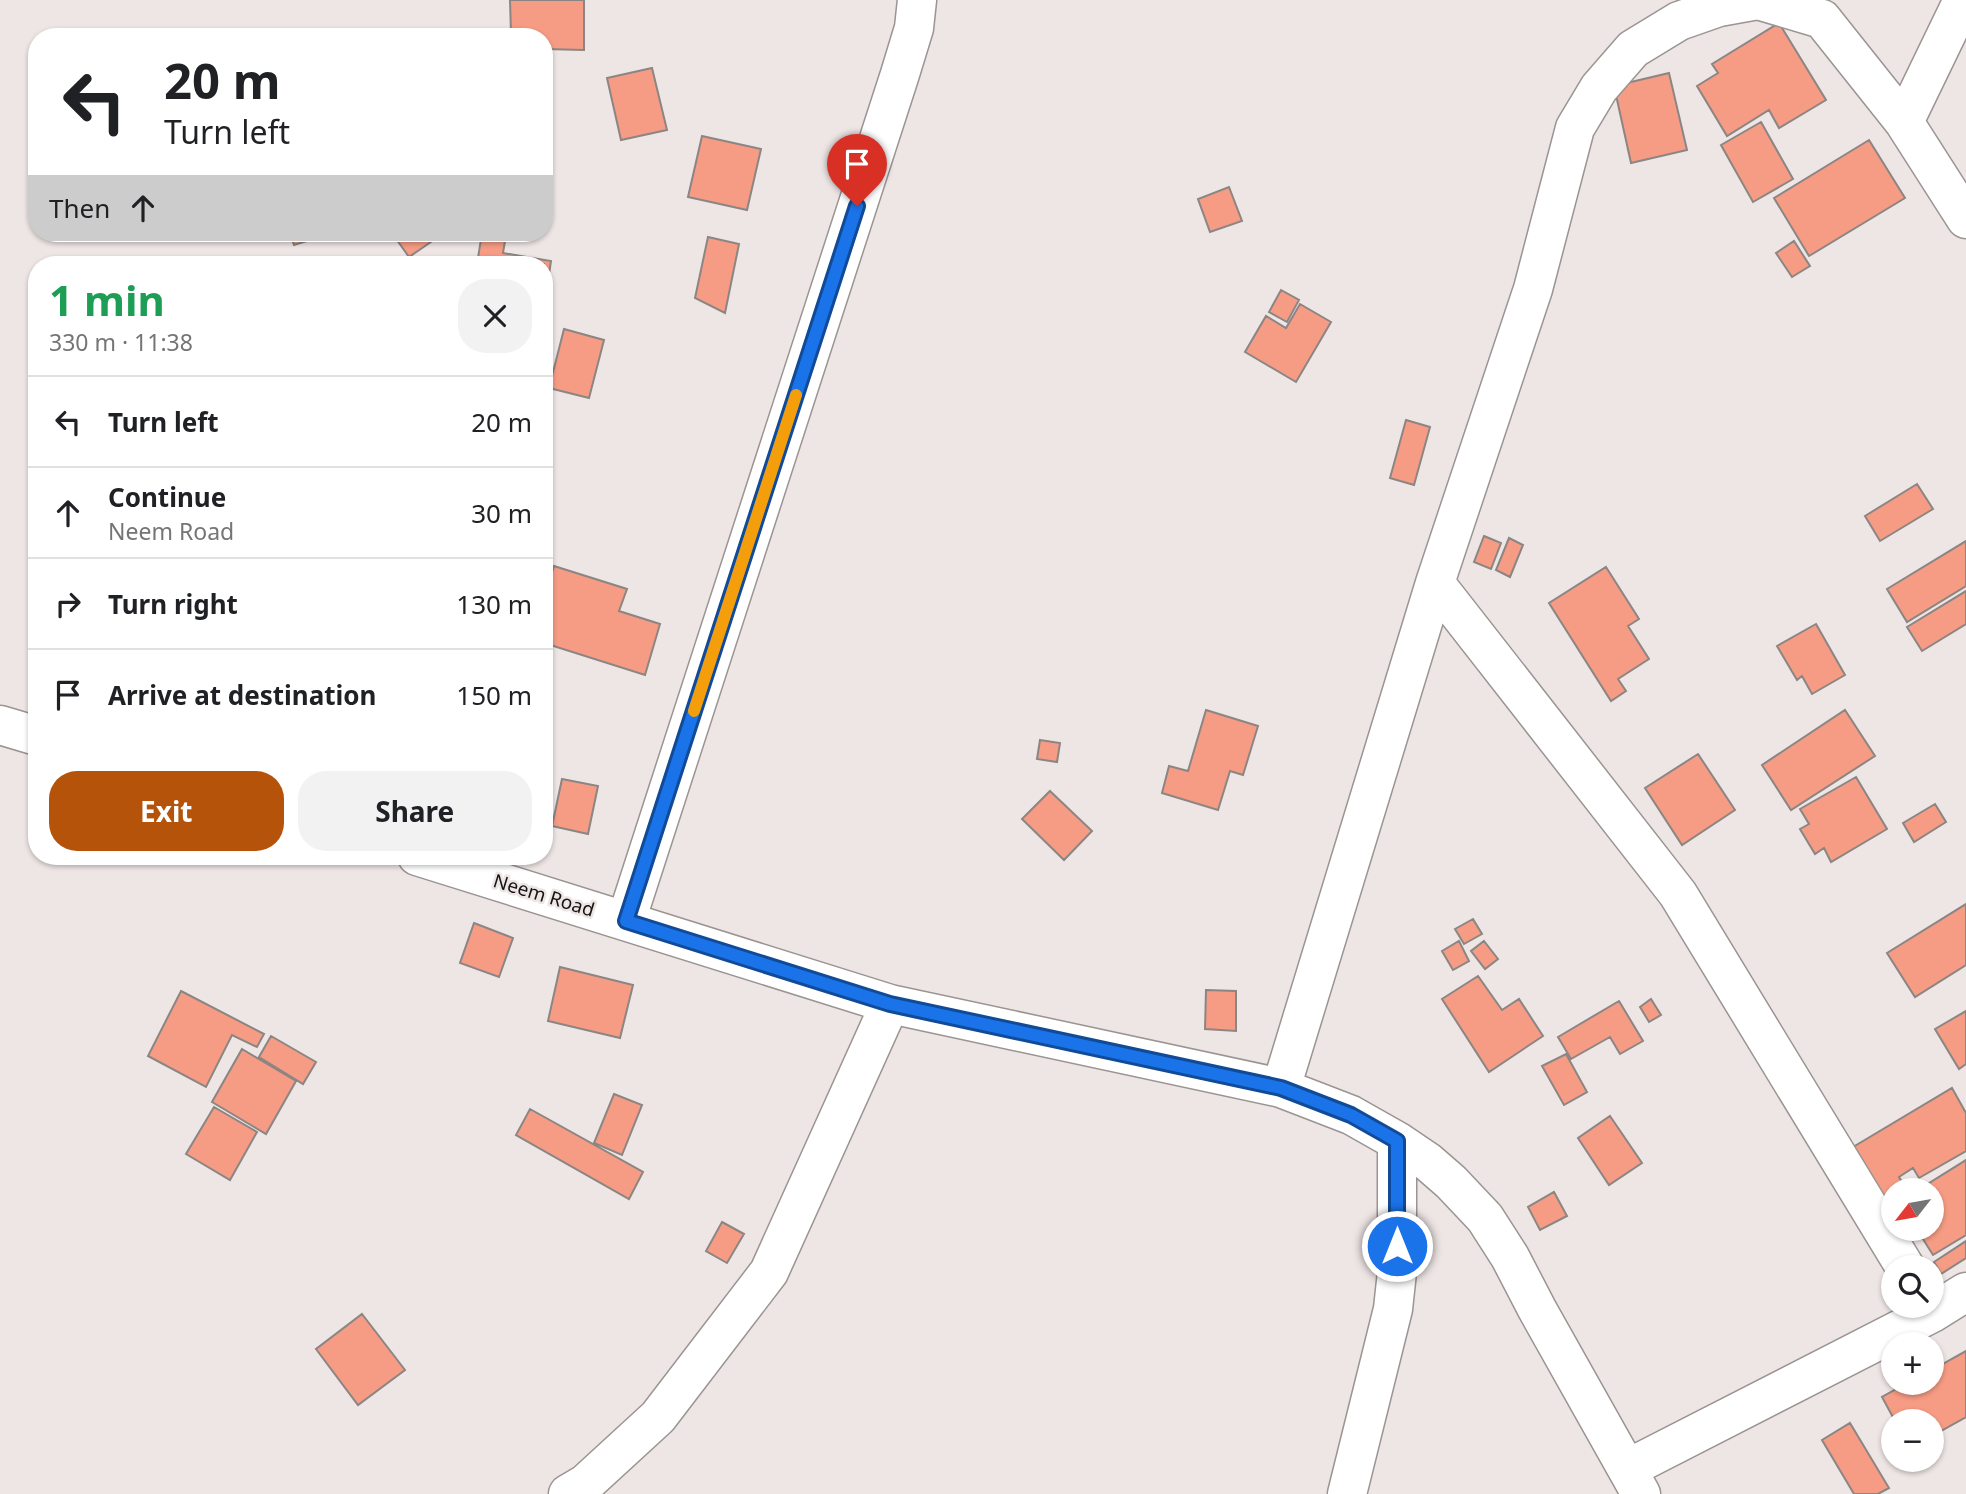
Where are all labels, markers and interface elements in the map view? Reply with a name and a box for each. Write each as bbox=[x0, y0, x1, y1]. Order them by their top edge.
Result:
text: 20 m bbox=[164, 47, 281, 113]
icon: left bbox=[49, 56, 140, 147]
text: Turn left bbox=[164, 110, 290, 153]
pin bbox=[827, 134, 887, 206]
icon: arrive bbox=[838, 145, 876, 183]
icon: ahead bbox=[124, 189, 162, 227]
text: Then bbox=[49, 190, 110, 226]
text: 1 min bbox=[49, 271, 165, 328]
button: close bbox=[458, 279, 532, 353]
text: 330 m · 11:38 bbox=[49, 326, 193, 358]
icon: left bbox=[49, 403, 87, 441]
text: Turn left bbox=[108, 404, 219, 440]
text: 20 m bbox=[471, 404, 532, 440]
text: Continue bbox=[108, 479, 226, 515]
icon: ahead bbox=[49, 494, 87, 532]
text: 30 m bbox=[471, 495, 532, 531]
text: Neem Road bbox=[108, 515, 234, 547]
icon: right bbox=[49, 585, 87, 623]
text: Turn right bbox=[108, 586, 238, 622]
text: 130 m bbox=[456, 586, 532, 622]
icon: arrive bbox=[49, 676, 87, 714]
text: Arrive at destination bbox=[108, 677, 377, 713]
text: 150 m bbox=[456, 677, 532, 713]
button: Exit bbox=[49, 771, 284, 851]
button: Share bbox=[298, 771, 532, 851]
street label: Neem Road bbox=[490, 867, 598, 923]
north arrow bbox=[1881, 1178, 1944, 1241]
map controls bbox=[1881, 1178, 1944, 1472]
position arrow bbox=[1360, 1209, 1434, 1283]
button: search bbox=[1881, 1255, 1944, 1318]
button: + bbox=[1881, 1332, 1944, 1395]
button: − bbox=[1881, 1409, 1944, 1472]

